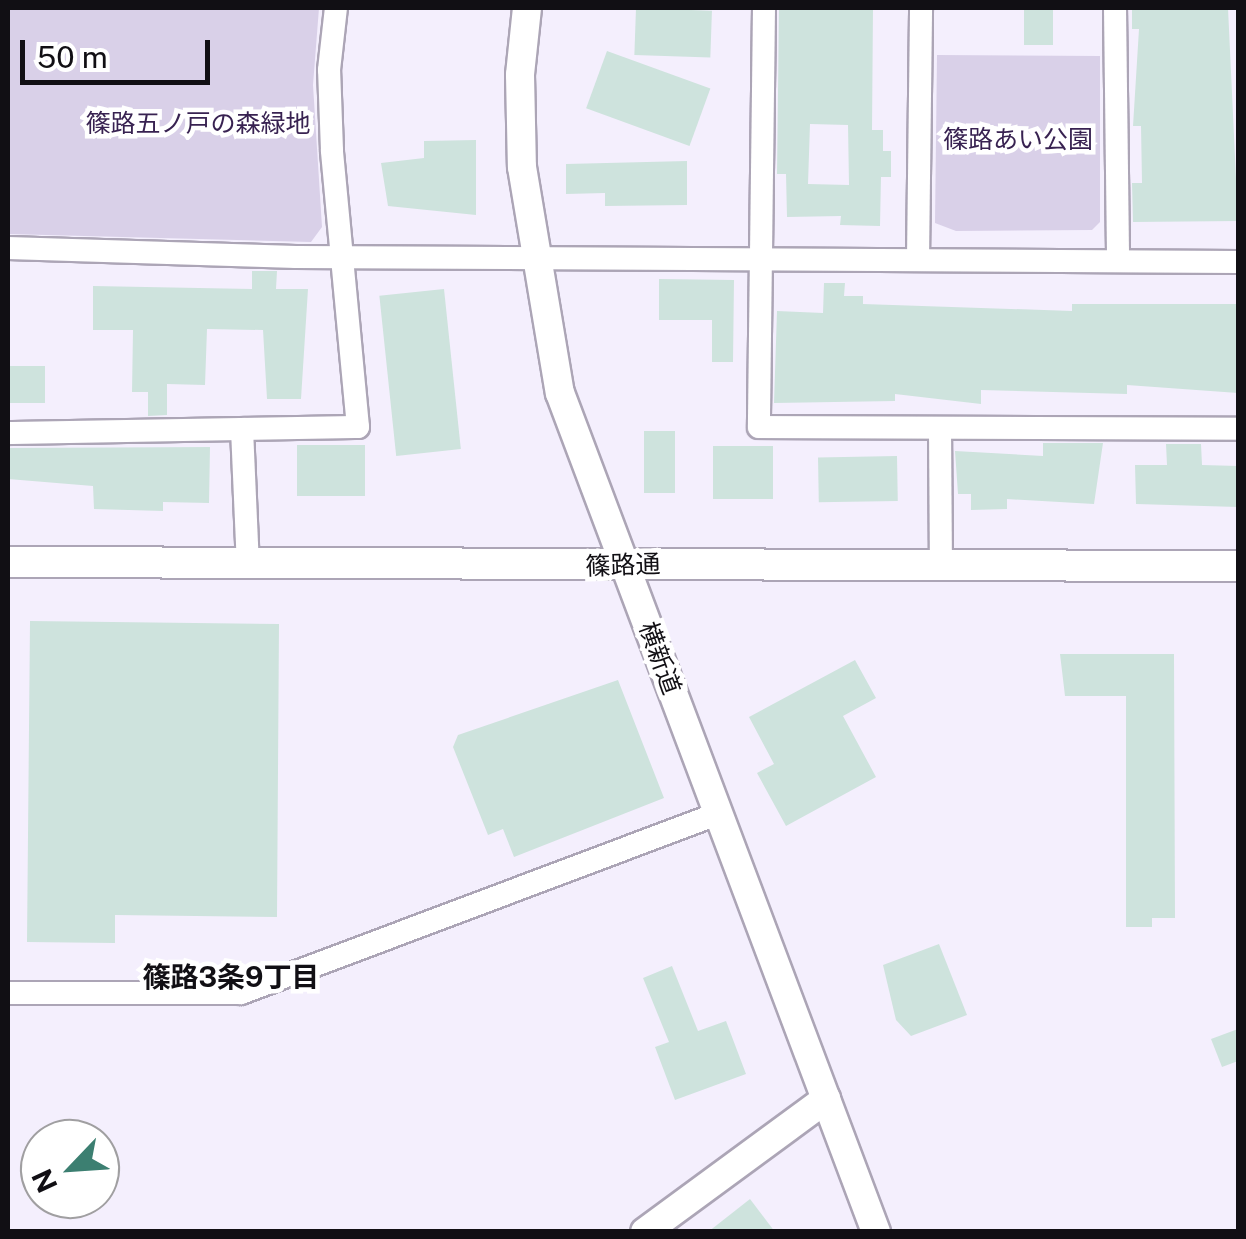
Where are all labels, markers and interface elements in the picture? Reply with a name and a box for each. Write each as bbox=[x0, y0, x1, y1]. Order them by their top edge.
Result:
scale bar bbox=[25, 20, 215, 82]
text: 50 m bbox=[37, 39, 108, 75]
park label: 篠路五ノ戸の森緑地 bbox=[86, 108, 310, 138]
park label: 篠路あい公園 bbox=[943, 124, 1093, 154]
street label: 篠路通 bbox=[585, 549, 661, 581]
street label: 横新道 bbox=[633, 618, 687, 698]
district label: 篠路3条9丁目 bbox=[142, 960, 320, 994]
north arrow bbox=[20, 1119, 120, 1219]
text: N bbox=[25, 1164, 64, 1198]

